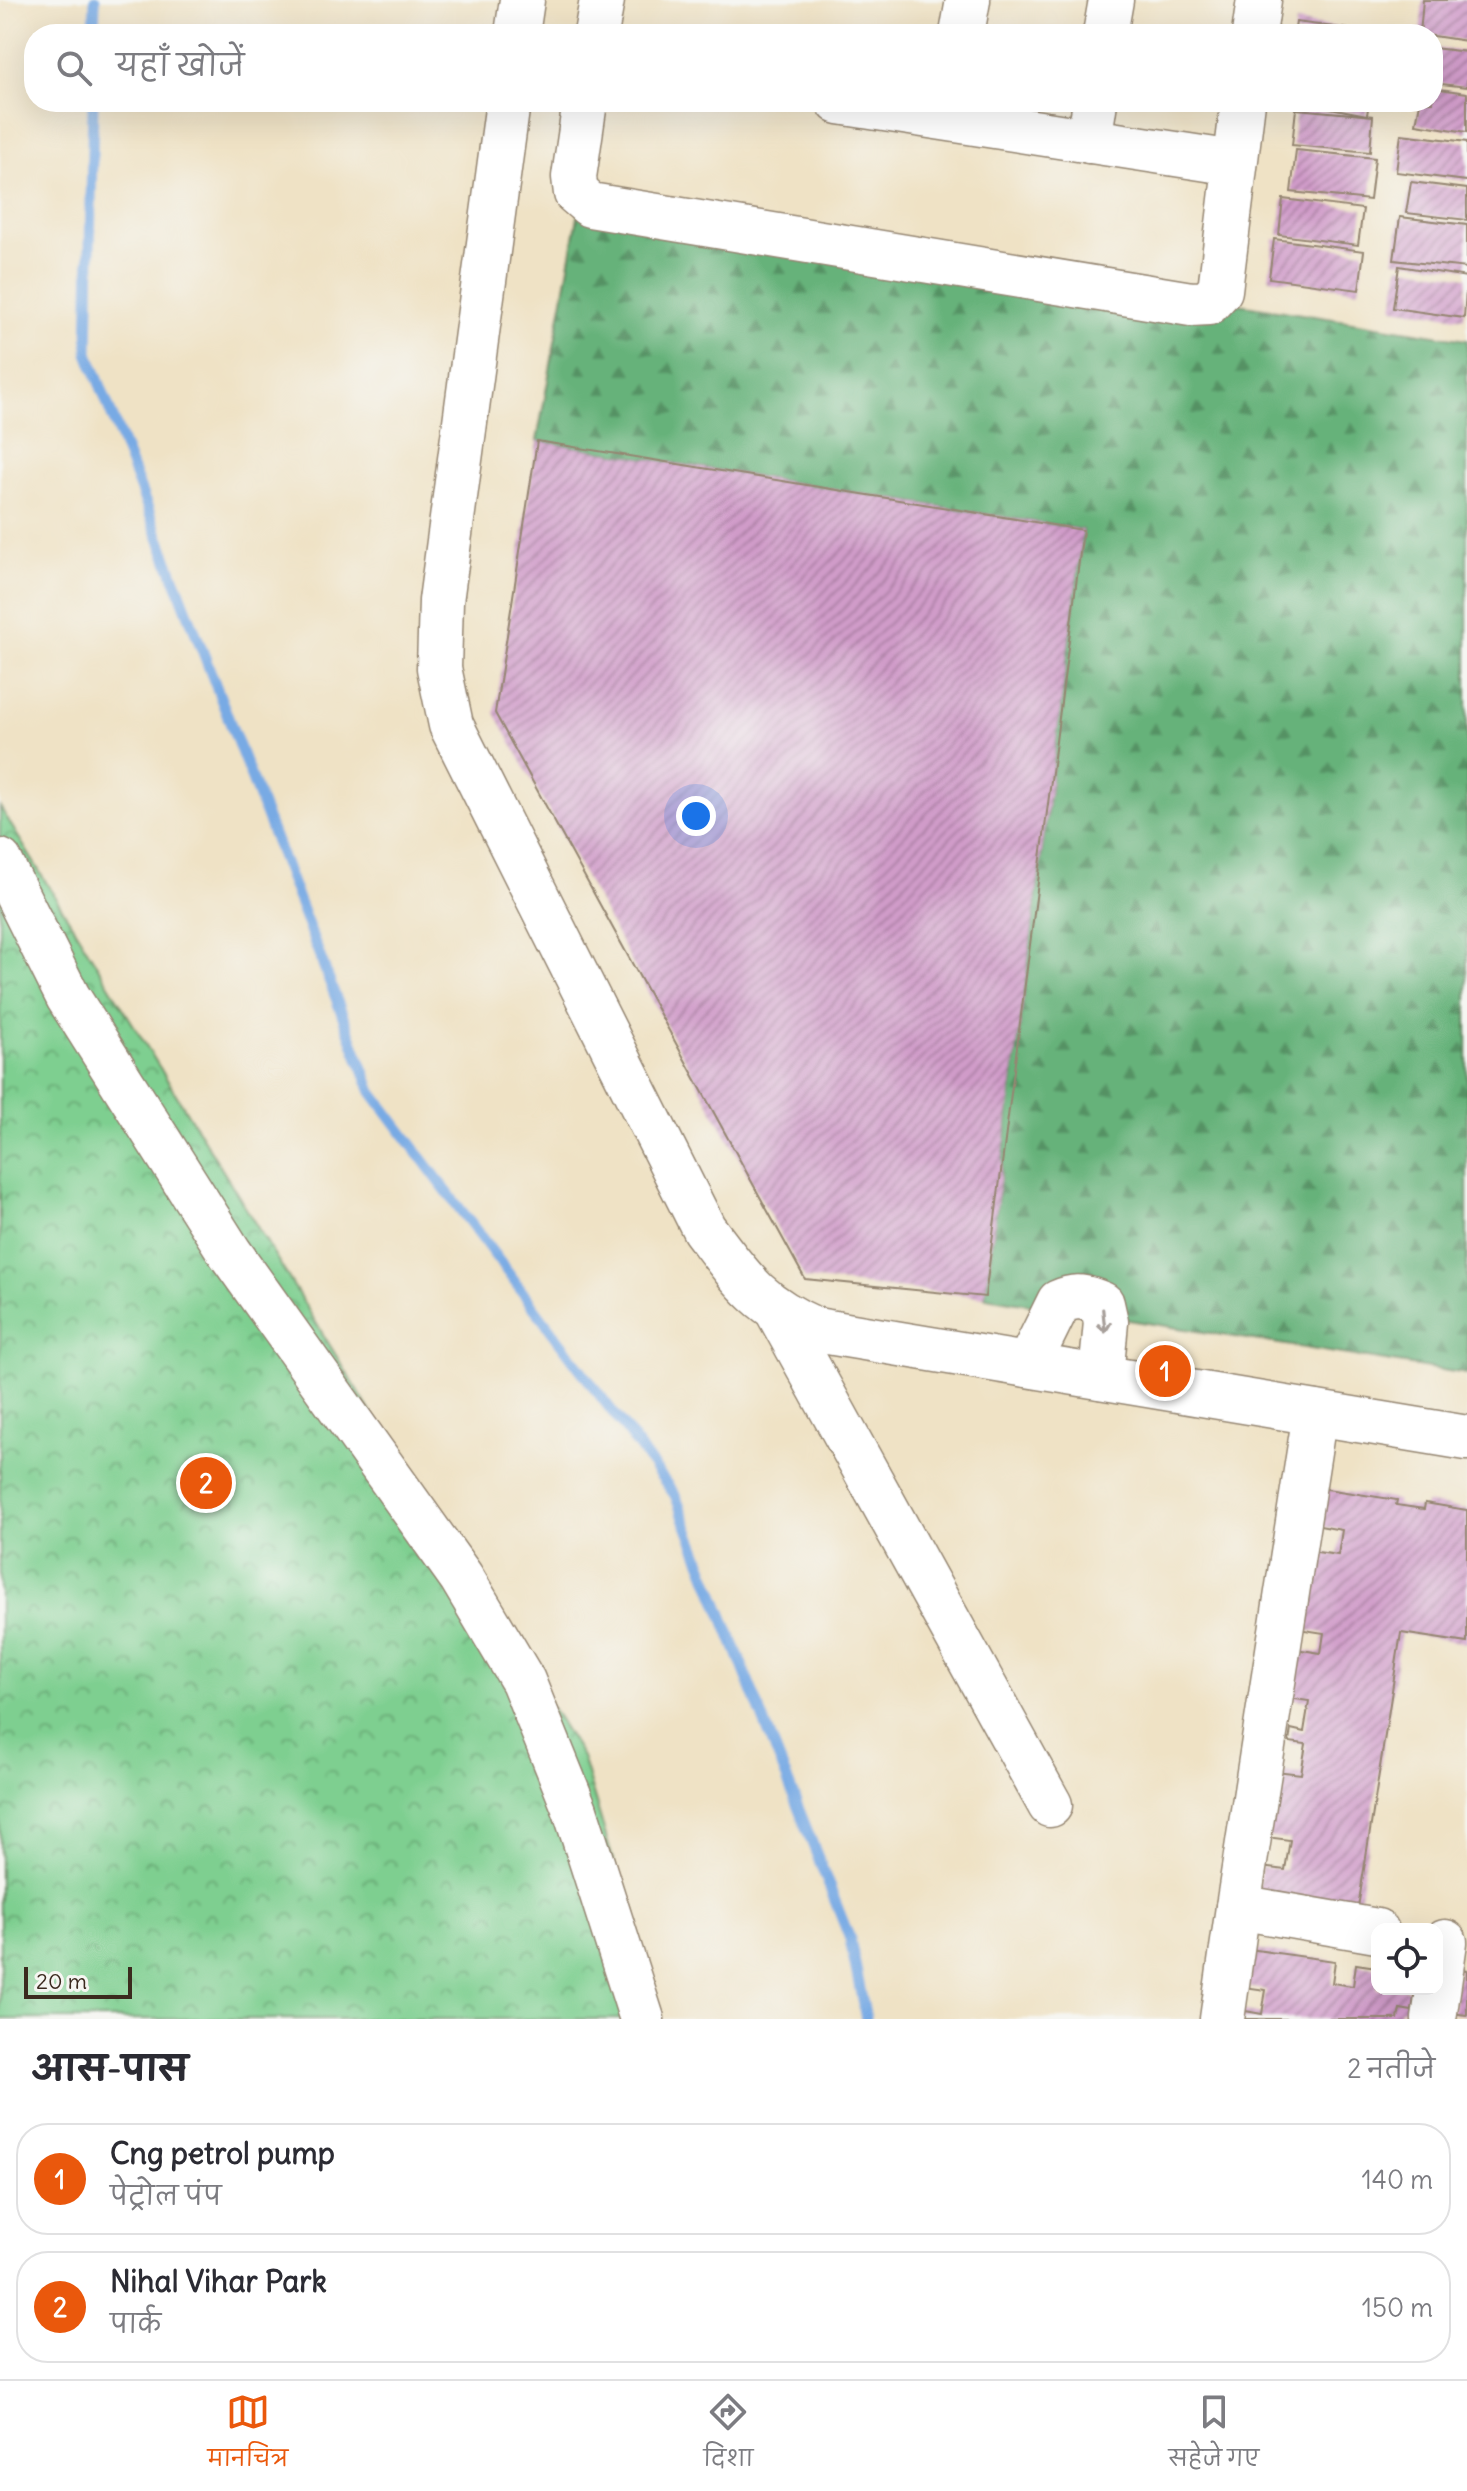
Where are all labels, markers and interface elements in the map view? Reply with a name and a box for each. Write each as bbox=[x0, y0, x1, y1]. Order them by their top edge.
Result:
search box bbox=[24, 24, 1443, 112]
icon: search bbox=[52, 46, 96, 90]
text: यहाँ खोजें bbox=[116, 46, 244, 84]
your location bbox=[676, 796, 716, 836]
one-way arrow bbox=[1097, 1307, 1112, 1333]
pin: 1 bbox=[1139, 1341, 1191, 1401]
pin: 2 bbox=[180, 1453, 232, 1513]
map controls bbox=[1371, 1923, 1443, 1995]
button: locate bbox=[1371, 1923, 1443, 1995]
scale bar bbox=[24, 1963, 132, 1999]
text: 20 m bbox=[36, 1967, 87, 1995]
text: आस-पास bbox=[32, 2046, 188, 2089]
text: 2 नतीजे bbox=[1347, 2052, 1435, 2085]
text: Cng petrol pump bbox=[110, 2134, 335, 2172]
text: 1 bbox=[55, 2163, 65, 2196]
text: 140 m bbox=[1362, 2163, 1433, 2196]
text: पेट्रोल पंप bbox=[110, 2179, 222, 2212]
text: Nihal Vihar Park bbox=[110, 2262, 327, 2300]
text: 2 bbox=[53, 2291, 67, 2324]
text: 150 m bbox=[1362, 2291, 1433, 2324]
text: पार्क bbox=[110, 2307, 161, 2340]
tab: मानचित्र bbox=[208, 2390, 288, 2483]
tab: दिशा bbox=[703, 2390, 753, 2483]
tab: सहेजे गए bbox=[1168, 2390, 1259, 2483]

